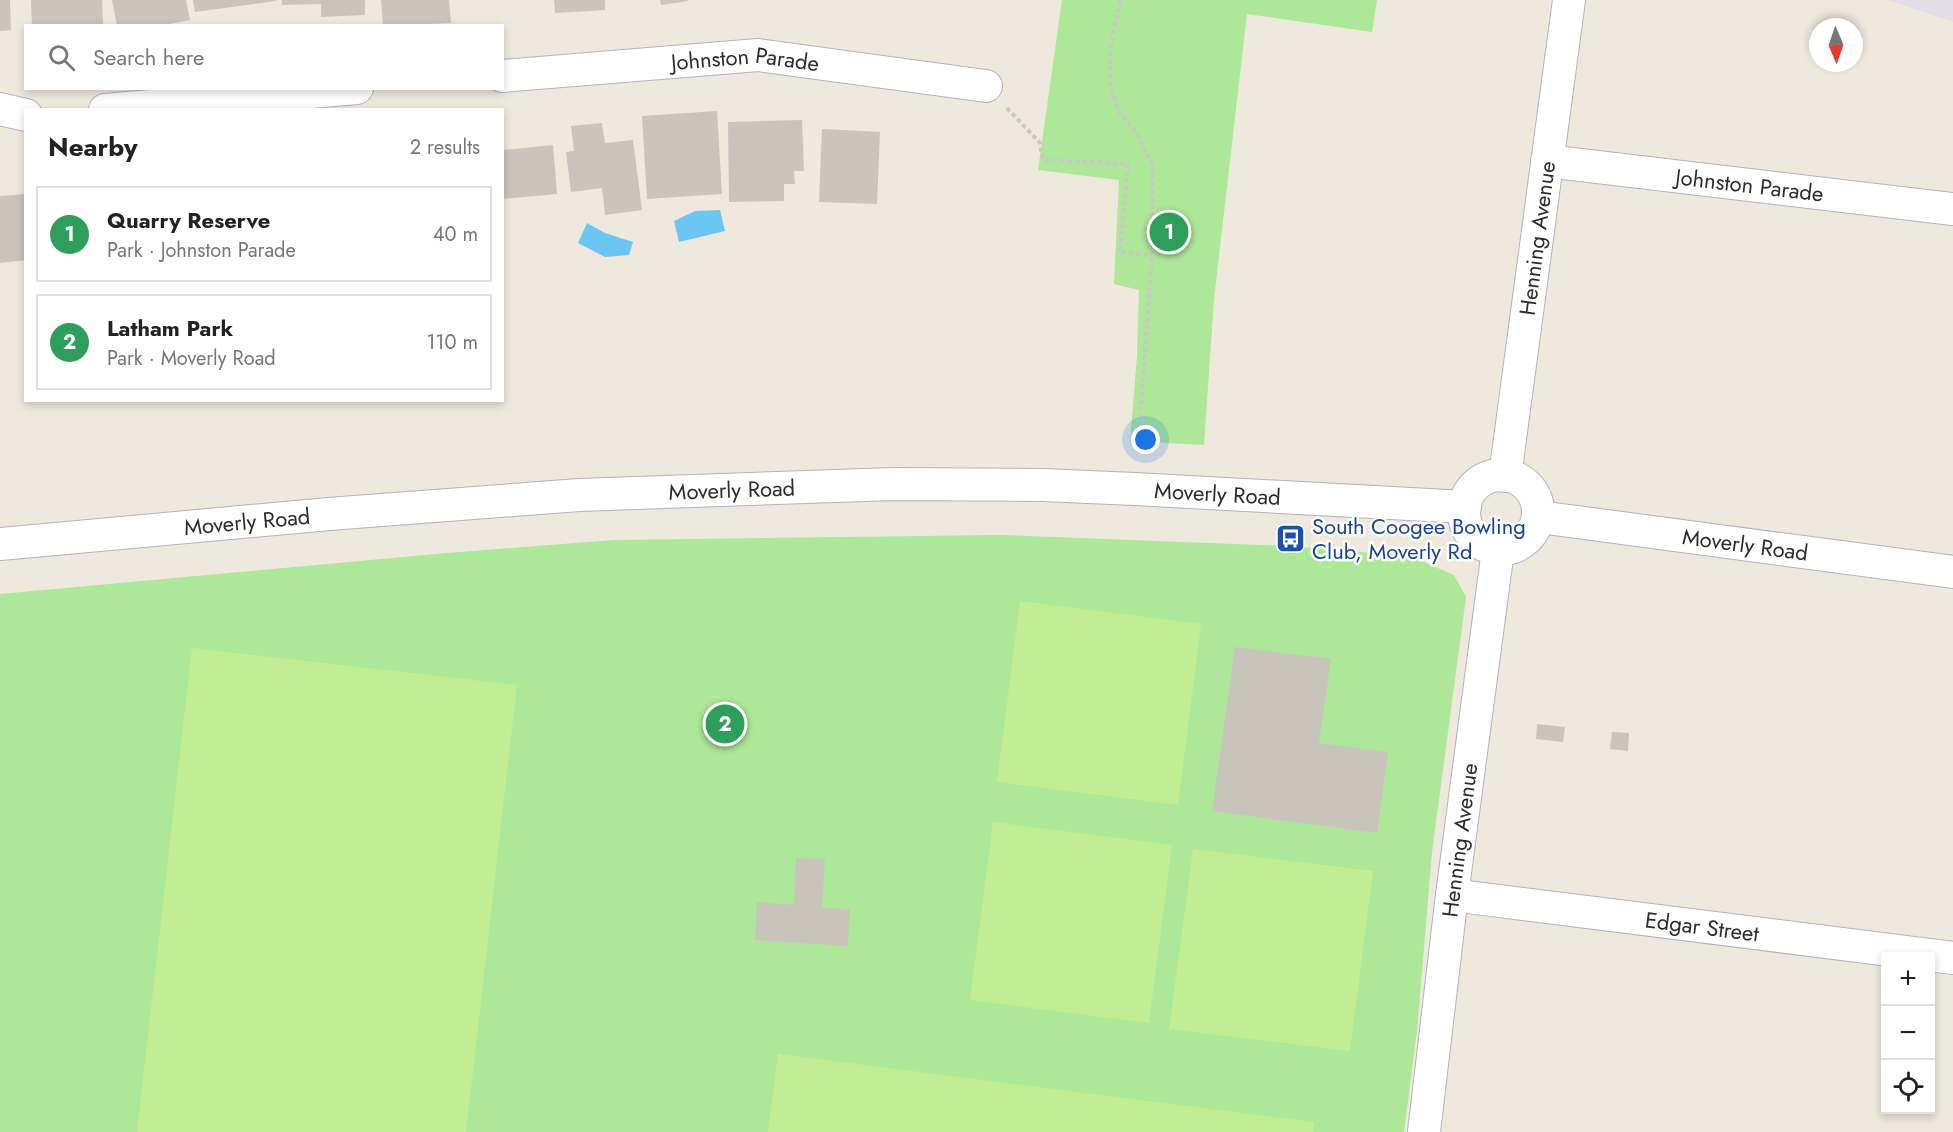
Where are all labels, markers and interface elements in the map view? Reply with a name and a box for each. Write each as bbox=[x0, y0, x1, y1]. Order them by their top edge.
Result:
north arrow bbox=[1809, 18, 1863, 72]
search box bbox=[24, 24, 504, 90]
street label: Johnston Parade bbox=[667, 39, 821, 79]
icon: search bbox=[45, 41, 78, 74]
text: Search here bbox=[93, 41, 204, 73]
text: Nearby bbox=[48, 128, 137, 166]
text: 2 results bbox=[410, 133, 480, 162]
street label: Henning Avenue bbox=[1511, 159, 1563, 317]
street label: Johnston Parade bbox=[1671, 160, 1825, 210]
text: Quarry Reserve bbox=[107, 204, 270, 236]
pin: 1 bbox=[1150, 210, 1188, 254]
text: 1 bbox=[64, 220, 75, 249]
text: 40 m bbox=[433, 220, 478, 249]
text: Park · Johnston Parade bbox=[107, 236, 296, 265]
text: Latham Park bbox=[107, 312, 233, 344]
text: 2 bbox=[63, 328, 76, 357]
text: 110 m bbox=[426, 328, 478, 357]
text: Park · Moverly Road bbox=[107, 344, 276, 373]
your location bbox=[1131, 425, 1160, 454]
street label: Moverly Road bbox=[668, 471, 796, 508]
street label: Moverly Road bbox=[1153, 474, 1282, 513]
street label: Moverly Road bbox=[182, 500, 311, 543]
place label: South Coogee Bowling Club, Moverly Rd bbox=[1312, 510, 1526, 567]
street label: Moverly Road bbox=[1680, 520, 1810, 569]
bus stop icon: South Coogee Bowling Club, Moverly Rd bbox=[1275, 523, 1307, 555]
pin: 2 bbox=[706, 702, 744, 746]
street label: Henning Avenue bbox=[1433, 761, 1485, 919]
street label: Edgar Street bbox=[1643, 903, 1762, 950]
map controls bbox=[1881, 952, 1935, 1114]
button: + bbox=[1881, 952, 1935, 1006]
button: − bbox=[1881, 1006, 1935, 1060]
button: locate bbox=[1881, 1060, 1935, 1114]

